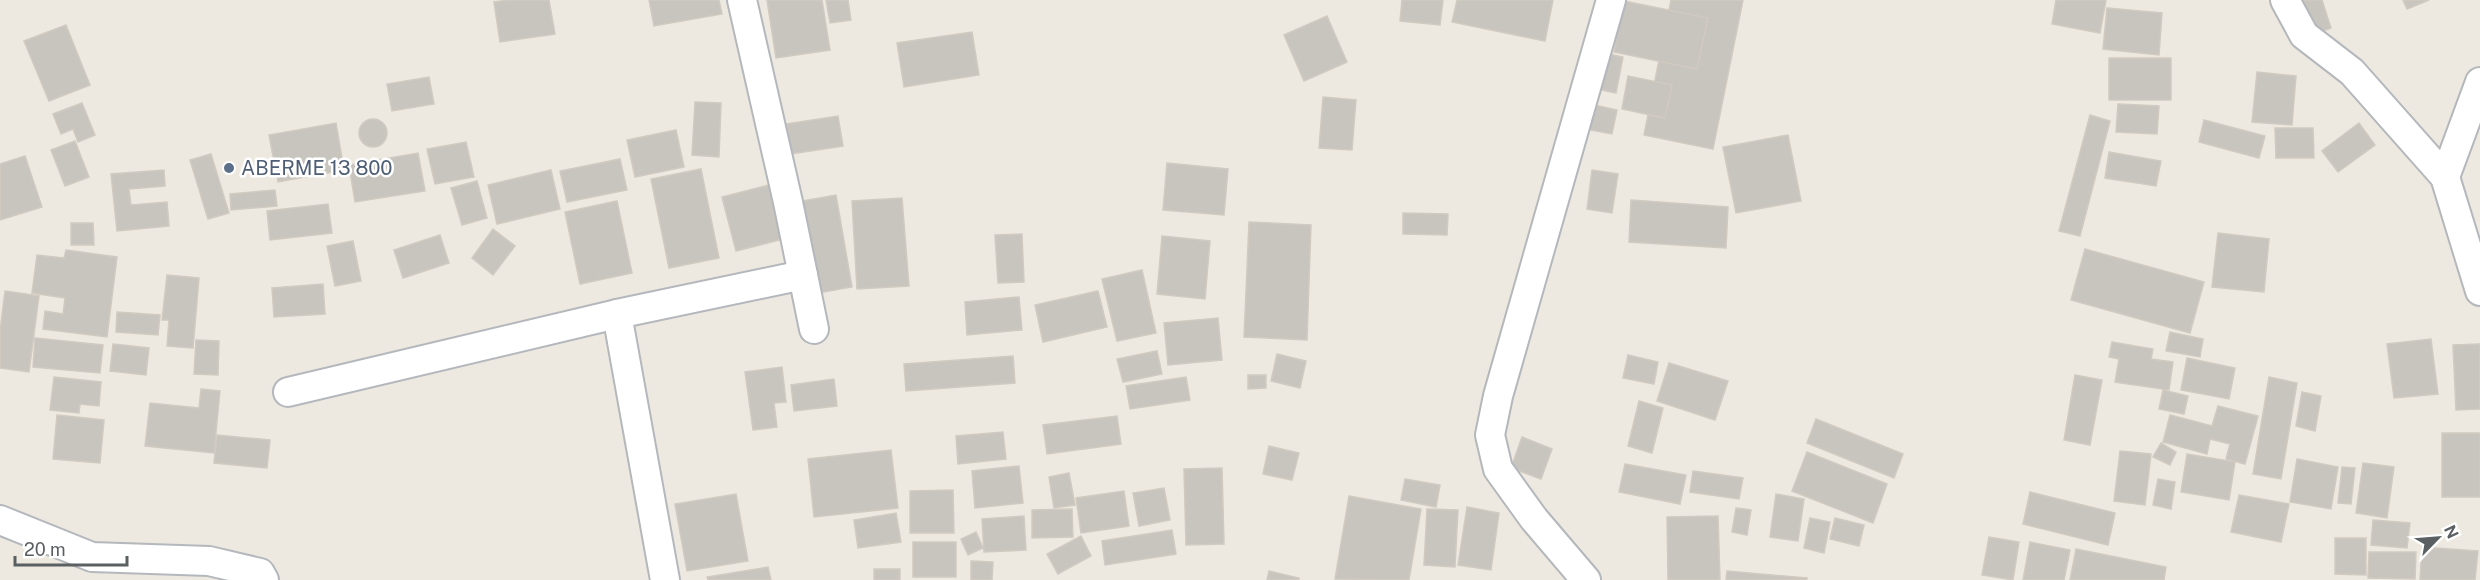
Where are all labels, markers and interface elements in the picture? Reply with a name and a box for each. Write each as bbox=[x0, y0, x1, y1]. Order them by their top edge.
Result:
place label: ABERME 13 800 bbox=[241, 156, 393, 180]
marker: ABERME 13 800 bbox=[222, 161, 236, 175]
north arrow bbox=[2408, 508, 2468, 568]
text: N bbox=[2440, 522, 2462, 542]
scale bar bbox=[15, 529, 128, 567]
text: 20 m bbox=[24, 539, 66, 560]

